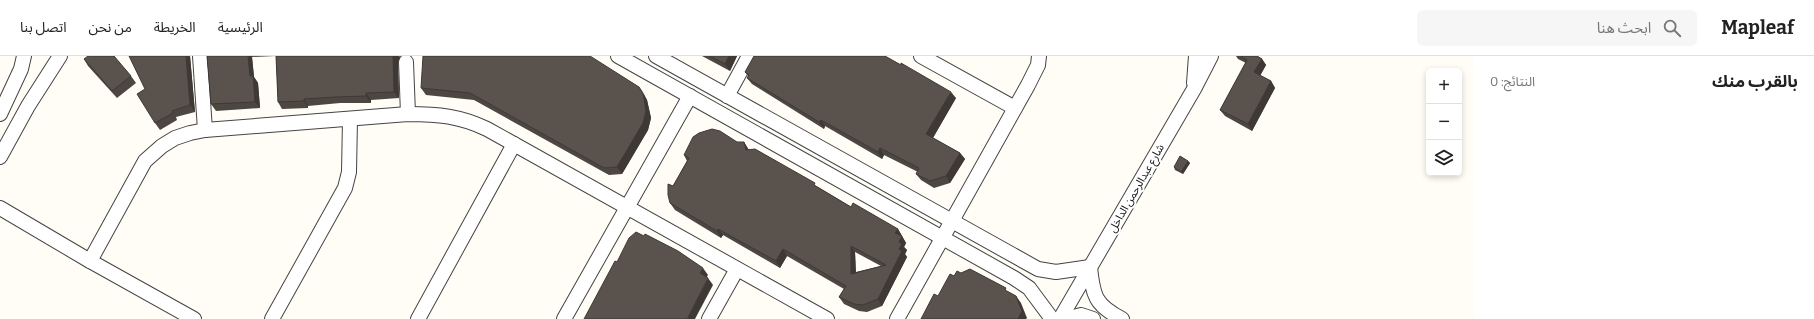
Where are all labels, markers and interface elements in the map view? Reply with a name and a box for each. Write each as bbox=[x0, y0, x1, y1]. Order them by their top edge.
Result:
search box bbox=[1417, 10, 1697, 46]
text: Mapleaf bbox=[1721, 16, 1794, 39]
icon: search bbox=[1661, 17, 1683, 39]
text: اتصل بنا bbox=[20, 19, 66, 36]
text: من نحن bbox=[88, 19, 132, 36]
text: الخريطة bbox=[154, 19, 196, 36]
text: الرئيسية bbox=[218, 19, 263, 36]
text: ابحث هنا bbox=[1597, 19, 1651, 37]
map controls bbox=[1426, 68, 1462, 176]
button: + bbox=[1426, 68, 1462, 104]
text: بالقرب منك bbox=[1712, 71, 1798, 92]
text: النتائج: 0 bbox=[1490, 74, 1535, 89]
button: − bbox=[1426, 104, 1462, 140]
button: layers bbox=[1426, 140, 1462, 176]
street label: شارع عبدالرحمن الداخل bbox=[1106, 141, 1168, 235]

